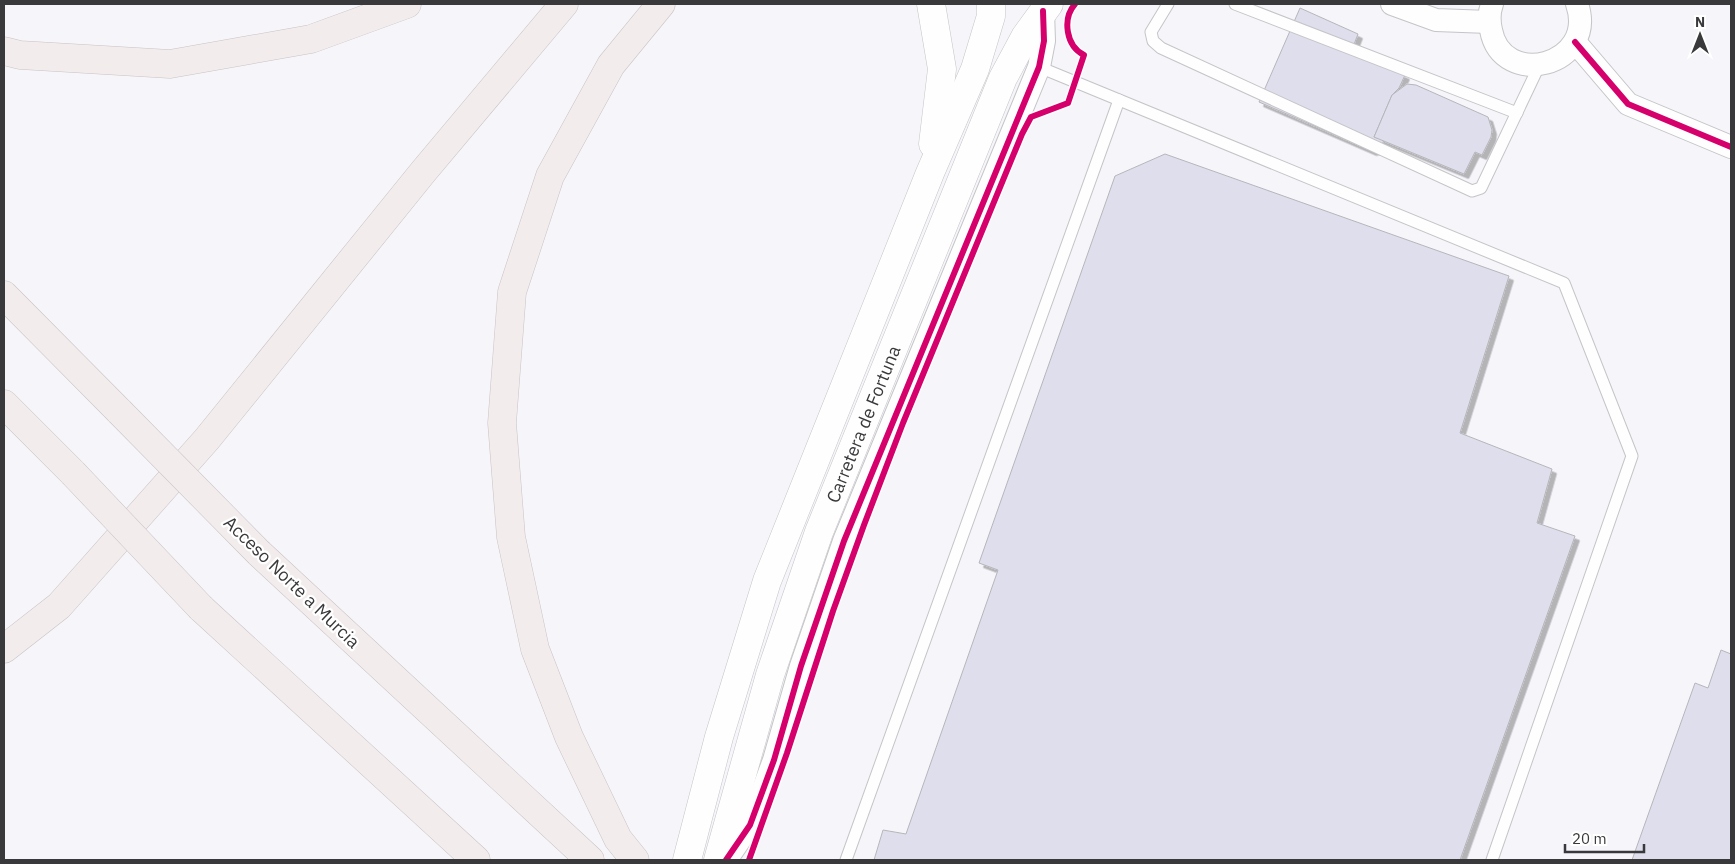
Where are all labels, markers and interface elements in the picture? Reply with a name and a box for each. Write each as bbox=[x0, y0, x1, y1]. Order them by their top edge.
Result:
north arrow bbox=[1675, 10, 1725, 60]
text: N bbox=[1695, 13, 1705, 31]
street label: Carretera de Fortuna bbox=[821, 341, 905, 506]
street label: Acceso Norte a Murcia bbox=[219, 511, 365, 653]
scale bar bbox=[1565, 822, 1644, 854]
text: 20 m bbox=[1572, 829, 1607, 848]

